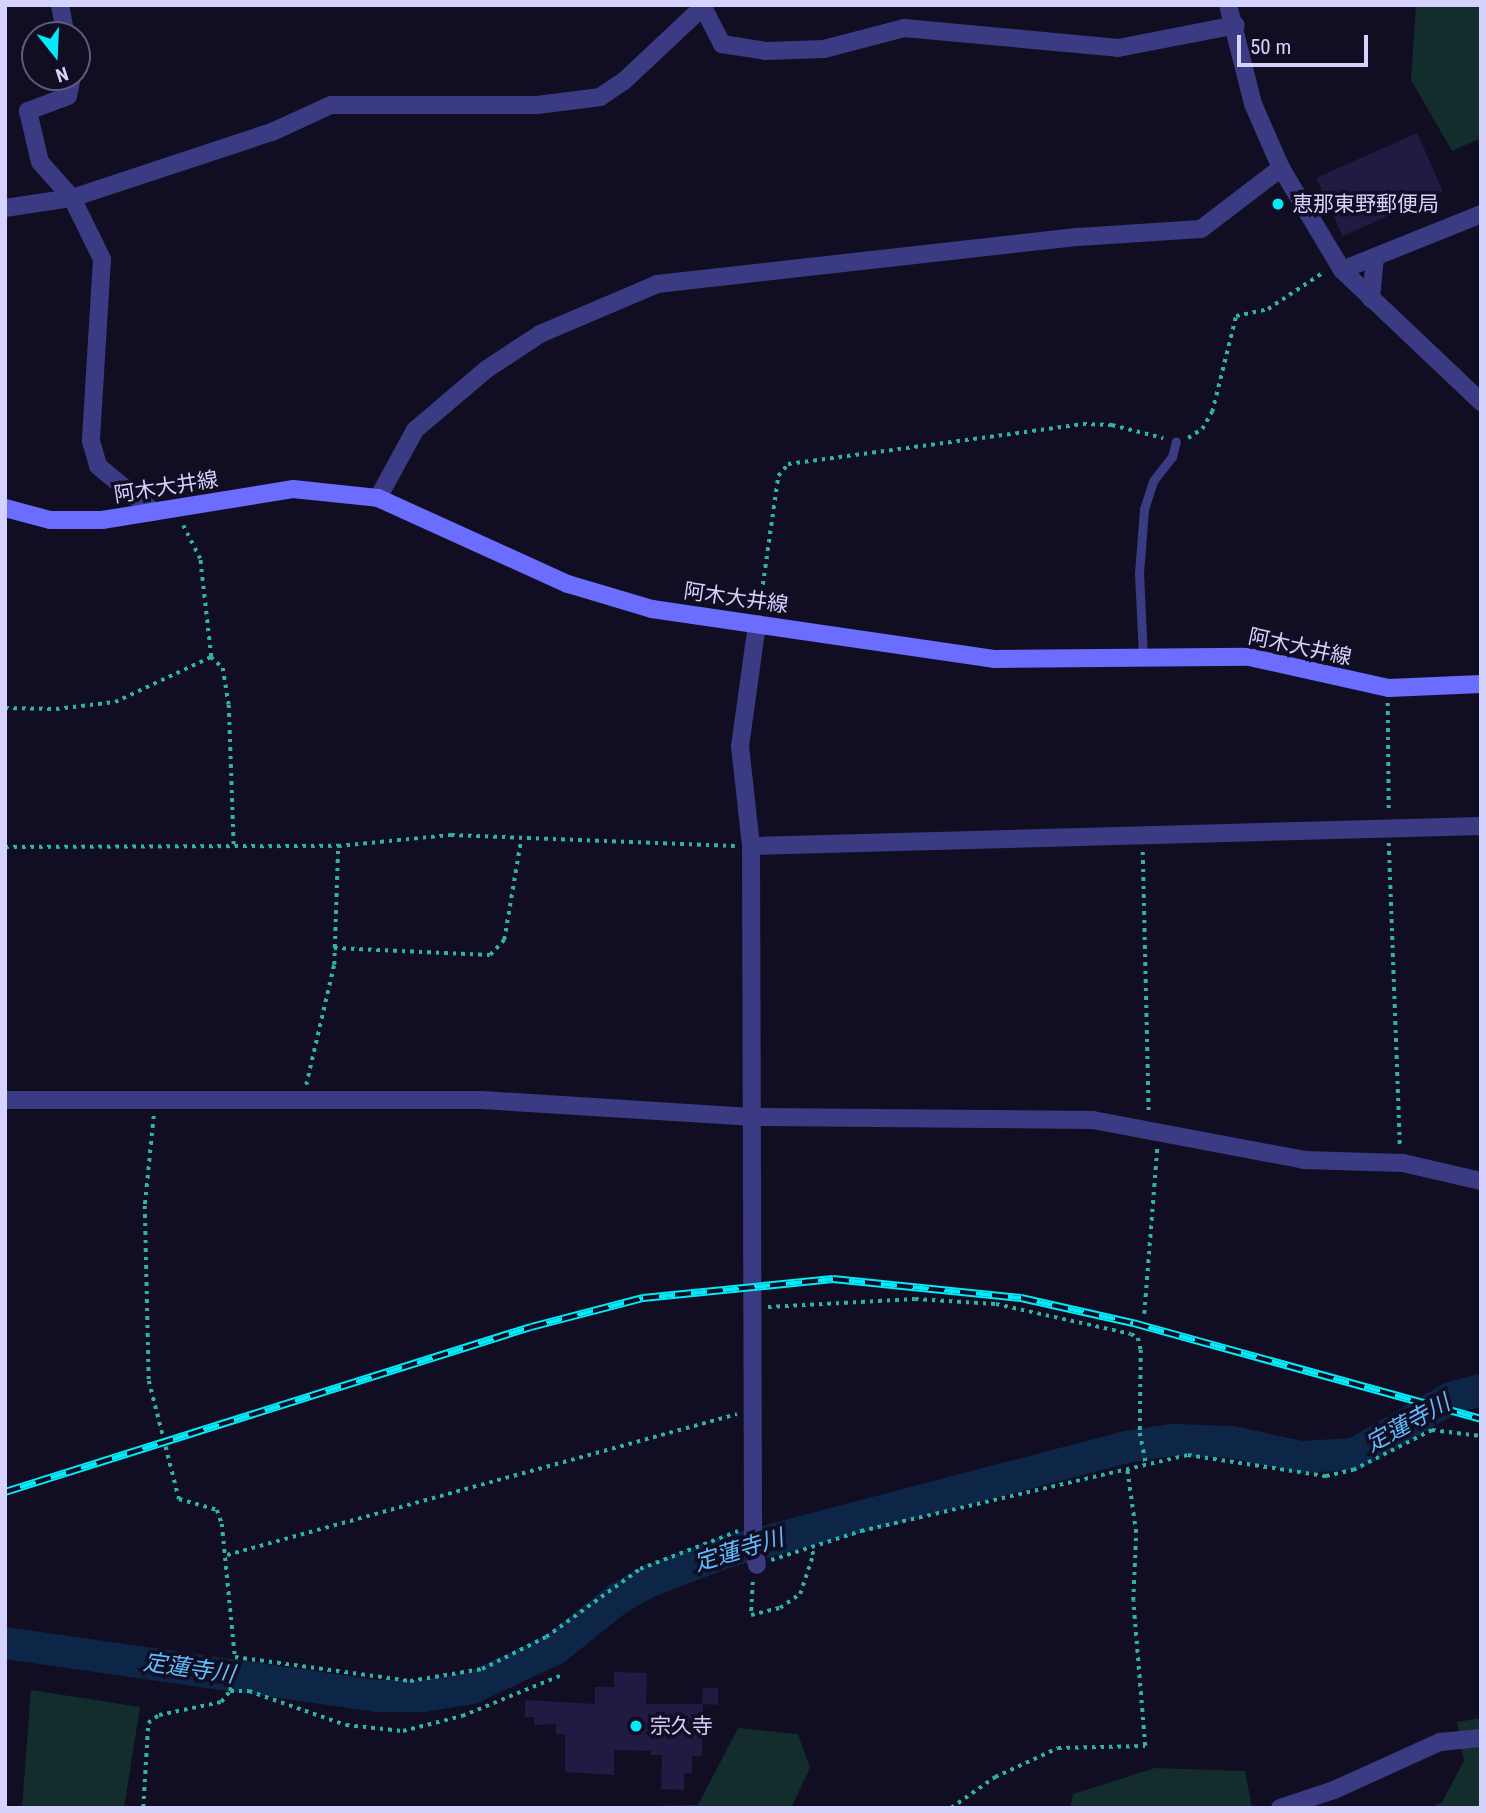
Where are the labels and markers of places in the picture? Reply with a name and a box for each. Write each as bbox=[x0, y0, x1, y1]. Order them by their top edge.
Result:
place label: 恵那東野郵便局 bbox=[1292, 191, 1439, 217]
marker: 恵那東野郵便局 bbox=[1270, 196, 1286, 212]
place label: 宗久寺 bbox=[650, 1713, 713, 1739]
marker: 宗久寺 bbox=[628, 1718, 644, 1734]

